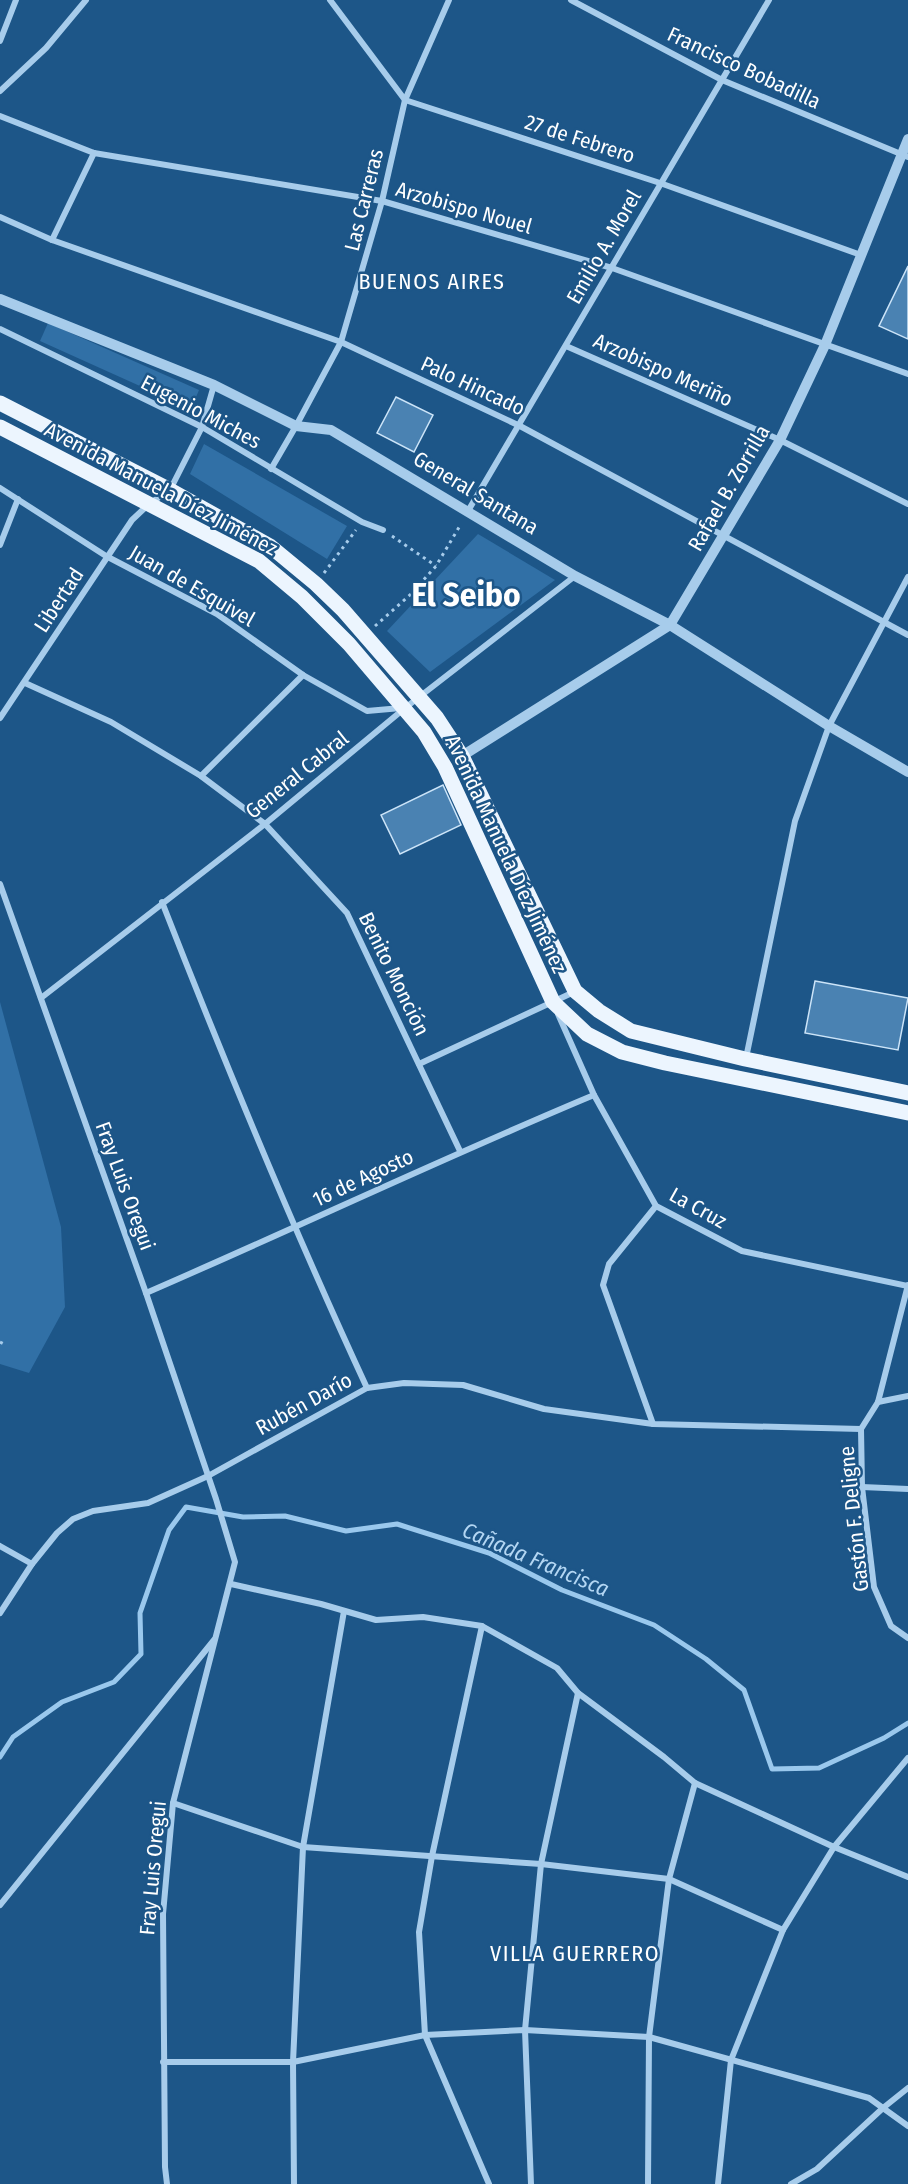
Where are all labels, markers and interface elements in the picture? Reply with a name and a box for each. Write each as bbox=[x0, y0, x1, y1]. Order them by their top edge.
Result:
street label: Francisco Bobadilla bbox=[663, 21, 825, 115]
street label: 27 de Febrero bbox=[522, 109, 638, 169]
street label: Las Carreras bbox=[339, 146, 389, 254]
street label: Arzobispo Nouel bbox=[393, 176, 536, 240]
street label: Emilio A. Morel bbox=[561, 185, 647, 309]
district label: BUENOS AIRES bbox=[359, 268, 505, 295]
street label: Arzobispo Meriño bbox=[589, 328, 737, 412]
street label: Palo Hincado bbox=[417, 351, 529, 421]
street label: Eugenio Miches bbox=[136, 369, 266, 455]
street label: Avenida Manuela Díez Jiménez bbox=[40, 417, 282, 561]
street label: Rafael B. Zorrilla bbox=[682, 420, 776, 556]
street label: General Santana bbox=[409, 445, 543, 541]
street label: Juan de Esquivel bbox=[124, 539, 260, 633]
street label: Libertad bbox=[29, 563, 89, 637]
district label: El Seibo bbox=[411, 575, 521, 615]
street label: General Cabral bbox=[240, 725, 354, 825]
street label: Avenida Manuela Díez Jiménez bbox=[439, 731, 573, 977]
street label: Benito Monción bbox=[353, 908, 435, 1040]
street label: Fray Luis Oregui bbox=[90, 1118, 160, 1254]
street label: 16 de Agosto bbox=[308, 1143, 418, 1213]
street label: La Cruz bbox=[665, 1182, 731, 1234]
street label: Rubén Darío bbox=[251, 1367, 357, 1441]
street label: Gastón F. Deligne bbox=[833, 1445, 875, 1593]
water label: Cañada Francisca bbox=[458, 1516, 613, 1602]
street label: Fray Luis Oregui bbox=[134, 1800, 172, 1936]
district label: VILLA GUERRERO bbox=[490, 1940, 660, 1967]

